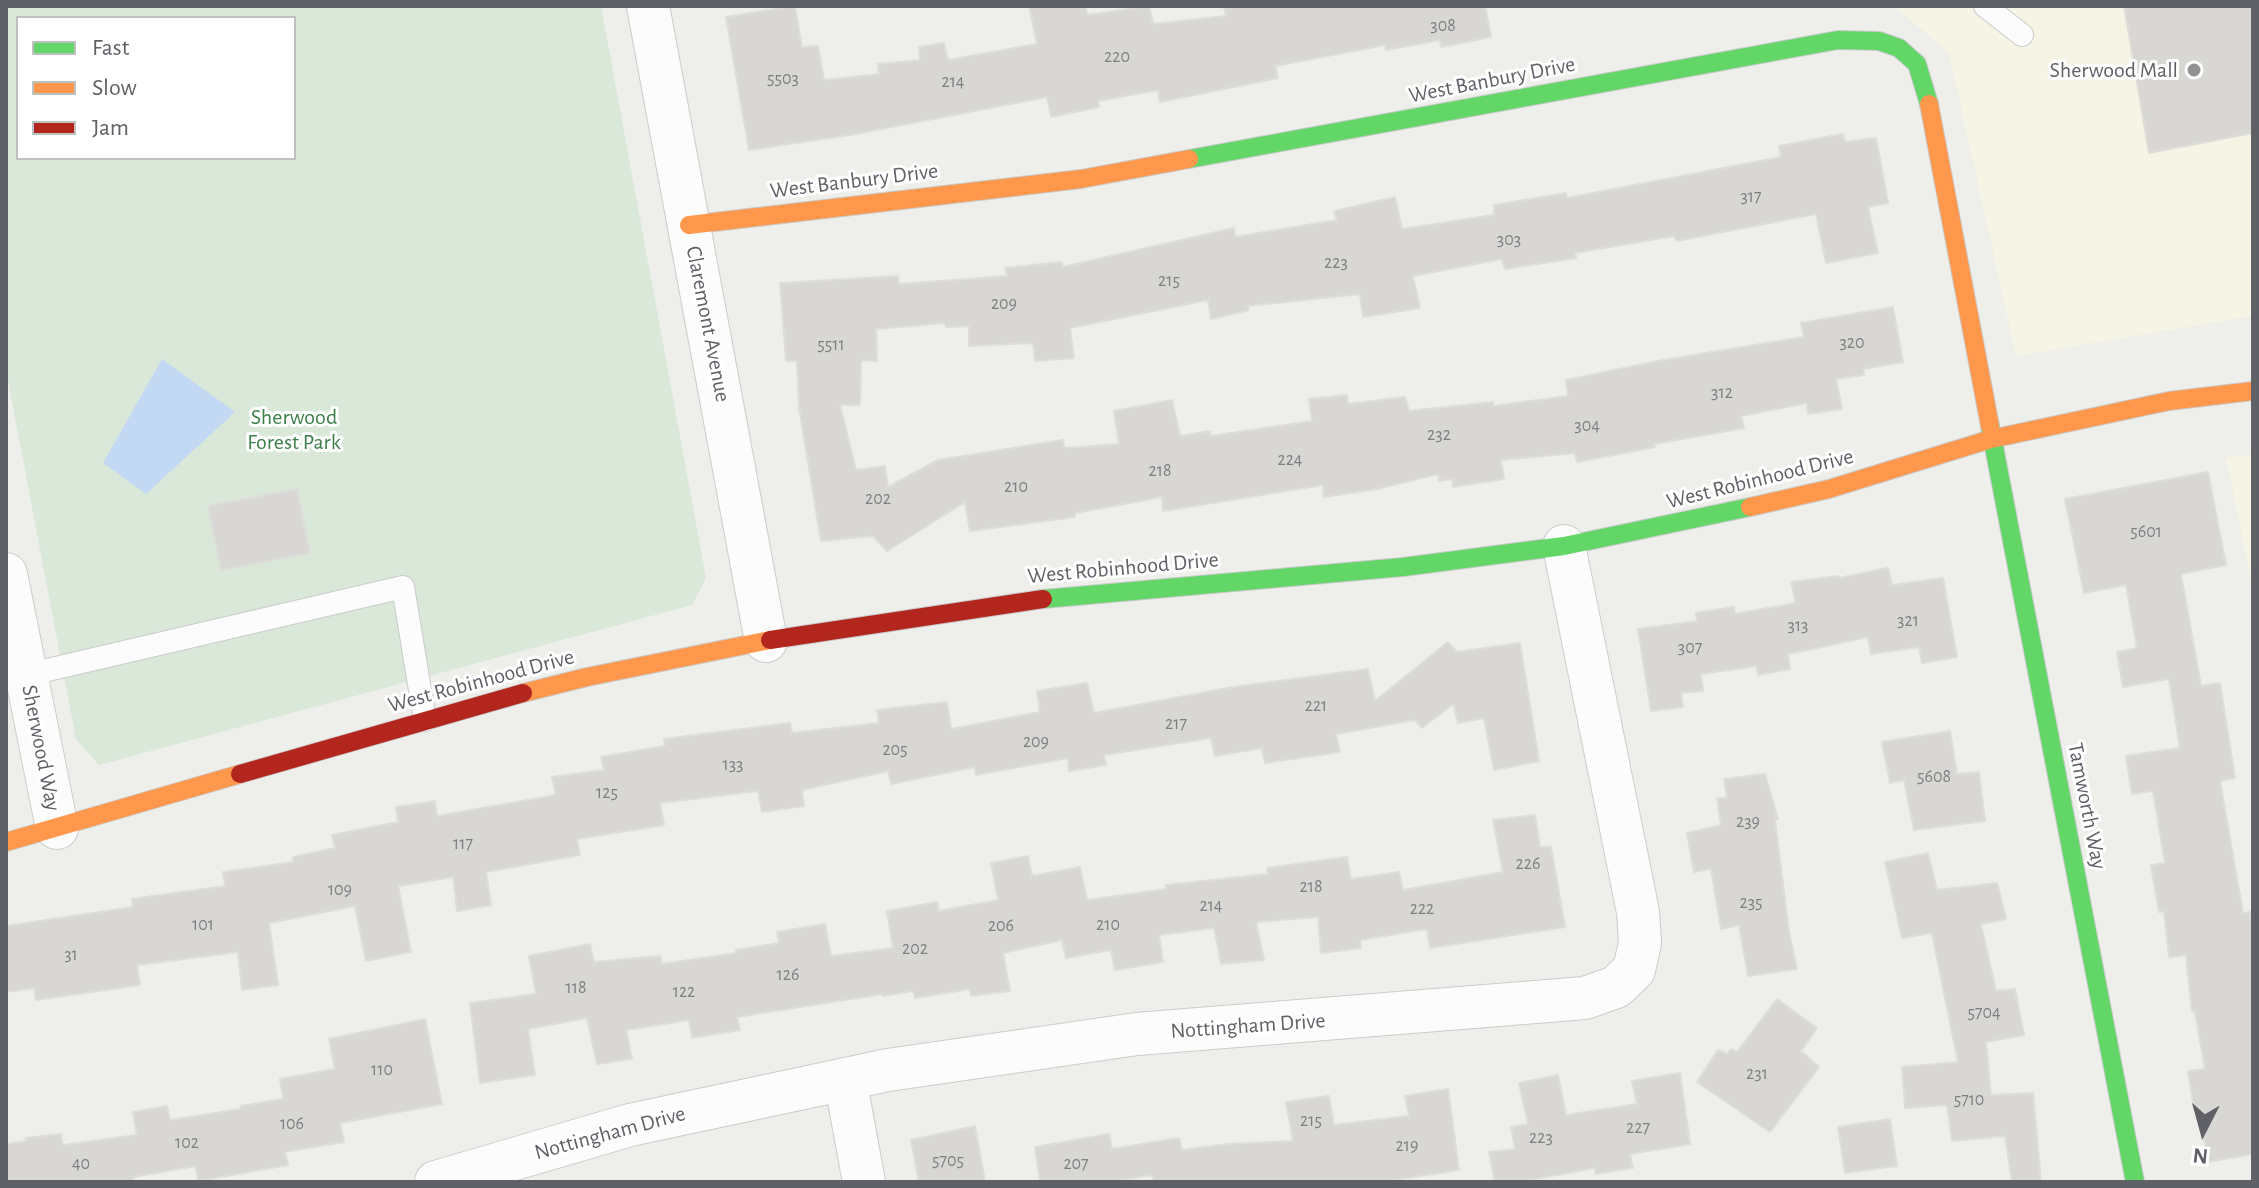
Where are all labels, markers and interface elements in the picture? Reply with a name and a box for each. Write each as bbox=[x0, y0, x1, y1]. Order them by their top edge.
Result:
house number: 308 bbox=[1430, 15, 1456, 37]
legend bbox=[16, 16, 296, 160]
text: Fast bbox=[92, 36, 129, 60]
house number: 220 bbox=[1104, 46, 1130, 68]
street label: West Banbury Drive bbox=[1406, 51, 1578, 109]
place label: Sherwood Mall bbox=[2050, 57, 2178, 83]
marker: Sherwood Mall bbox=[2185, 61, 2203, 79]
house number: 5503 bbox=[767, 68, 799, 90]
house number: 214 bbox=[941, 71, 965, 93]
text: Slow bbox=[92, 76, 137, 100]
text: Jam bbox=[92, 116, 129, 140]
street label: West Banbury Drive bbox=[768, 158, 940, 204]
house number: 317 bbox=[1740, 186, 1762, 208]
house number: 303 bbox=[1497, 229, 1521, 251]
street label: Claremont Avenue bbox=[680, 244, 736, 404]
house number: 223 bbox=[1324, 252, 1348, 274]
house number: 215 bbox=[1158, 270, 1180, 292]
house number: 209 bbox=[991, 293, 1017, 315]
house number: 320 bbox=[1839, 332, 1865, 354]
house number: 5511 bbox=[817, 334, 845, 356]
house number: 312 bbox=[1711, 382, 1733, 404]
park label: Sherwood Forest Park bbox=[247, 404, 341, 456]
house number: 304 bbox=[1574, 415, 1600, 437]
house number: 232 bbox=[1427, 424, 1451, 446]
street label: West Robinhood Drive bbox=[1664, 443, 1856, 515]
house number: 224 bbox=[1277, 449, 1303, 471]
house number: 218 bbox=[1149, 460, 1171, 482]
house number: 210 bbox=[1004, 476, 1028, 498]
house number: 202 bbox=[865, 488, 891, 510]
house number: 5601 bbox=[2130, 521, 2162, 543]
street label: West Robinhood Drive bbox=[1026, 546, 1220, 590]
house number: 321 bbox=[1897, 610, 1919, 632]
house number: 313 bbox=[1787, 615, 1809, 637]
house number: 307 bbox=[1678, 637, 1702, 659]
street label: West Robinhood Drive bbox=[385, 643, 577, 719]
street label: Sherwood Way bbox=[16, 683, 66, 813]
house number: 221 bbox=[1305, 695, 1327, 717]
house number: 217 bbox=[1165, 713, 1187, 735]
house number: 209 bbox=[1023, 731, 1049, 753]
house number: 205 bbox=[882, 739, 908, 761]
street label: Tamworth Way bbox=[2062, 740, 2112, 872]
house number: 133 bbox=[722, 754, 744, 776]
house number: 5608 bbox=[1917, 766, 1951, 788]
house number: 125 bbox=[596, 782, 618, 804]
house number: 239 bbox=[1736, 811, 1760, 833]
house number: 117 bbox=[453, 833, 473, 855]
house number: 226 bbox=[1516, 853, 1540, 875]
house number: 218 bbox=[1300, 876, 1322, 898]
house number: 109 bbox=[328, 879, 352, 901]
house number: 235 bbox=[1739, 892, 1763, 914]
house number: 214 bbox=[1199, 895, 1223, 917]
house number: 222 bbox=[1410, 898, 1434, 920]
house number: 101 bbox=[192, 914, 214, 936]
house number: 210 bbox=[1096, 914, 1120, 936]
house number: 206 bbox=[988, 915, 1014, 937]
house number: 202 bbox=[902, 938, 928, 960]
house number: 31 bbox=[64, 944, 78, 966]
house number: 126 bbox=[777, 964, 799, 986]
house number: 118 bbox=[566, 977, 586, 999]
house number: 122 bbox=[673, 981, 695, 1003]
house number: 5704 bbox=[1967, 1002, 2001, 1024]
street label: Nottingham Drive bbox=[1170, 1007, 1326, 1045]
house number: 110 bbox=[371, 1059, 393, 1081]
house number: 231 bbox=[1746, 1063, 1768, 1085]
house number: 5710 bbox=[1954, 1089, 1984, 1111]
north arrow bbox=[2163, 1092, 2243, 1172]
street label: Nottingham Drive bbox=[532, 1100, 688, 1166]
house number: 215 bbox=[1300, 1110, 1322, 1132]
house number: 106 bbox=[280, 1113, 304, 1135]
house number: 227 bbox=[1626, 1117, 1650, 1139]
house number: 223 bbox=[1529, 1127, 1553, 1149]
house number: 102 bbox=[175, 1132, 199, 1154]
house number: 219 bbox=[1396, 1135, 1418, 1157]
text: N bbox=[2192, 1144, 2209, 1168]
house number: 5705 bbox=[932, 1150, 964, 1172]
house number: 40 bbox=[72, 1153, 90, 1175]
house number: 207 bbox=[1063, 1153, 1089, 1175]

